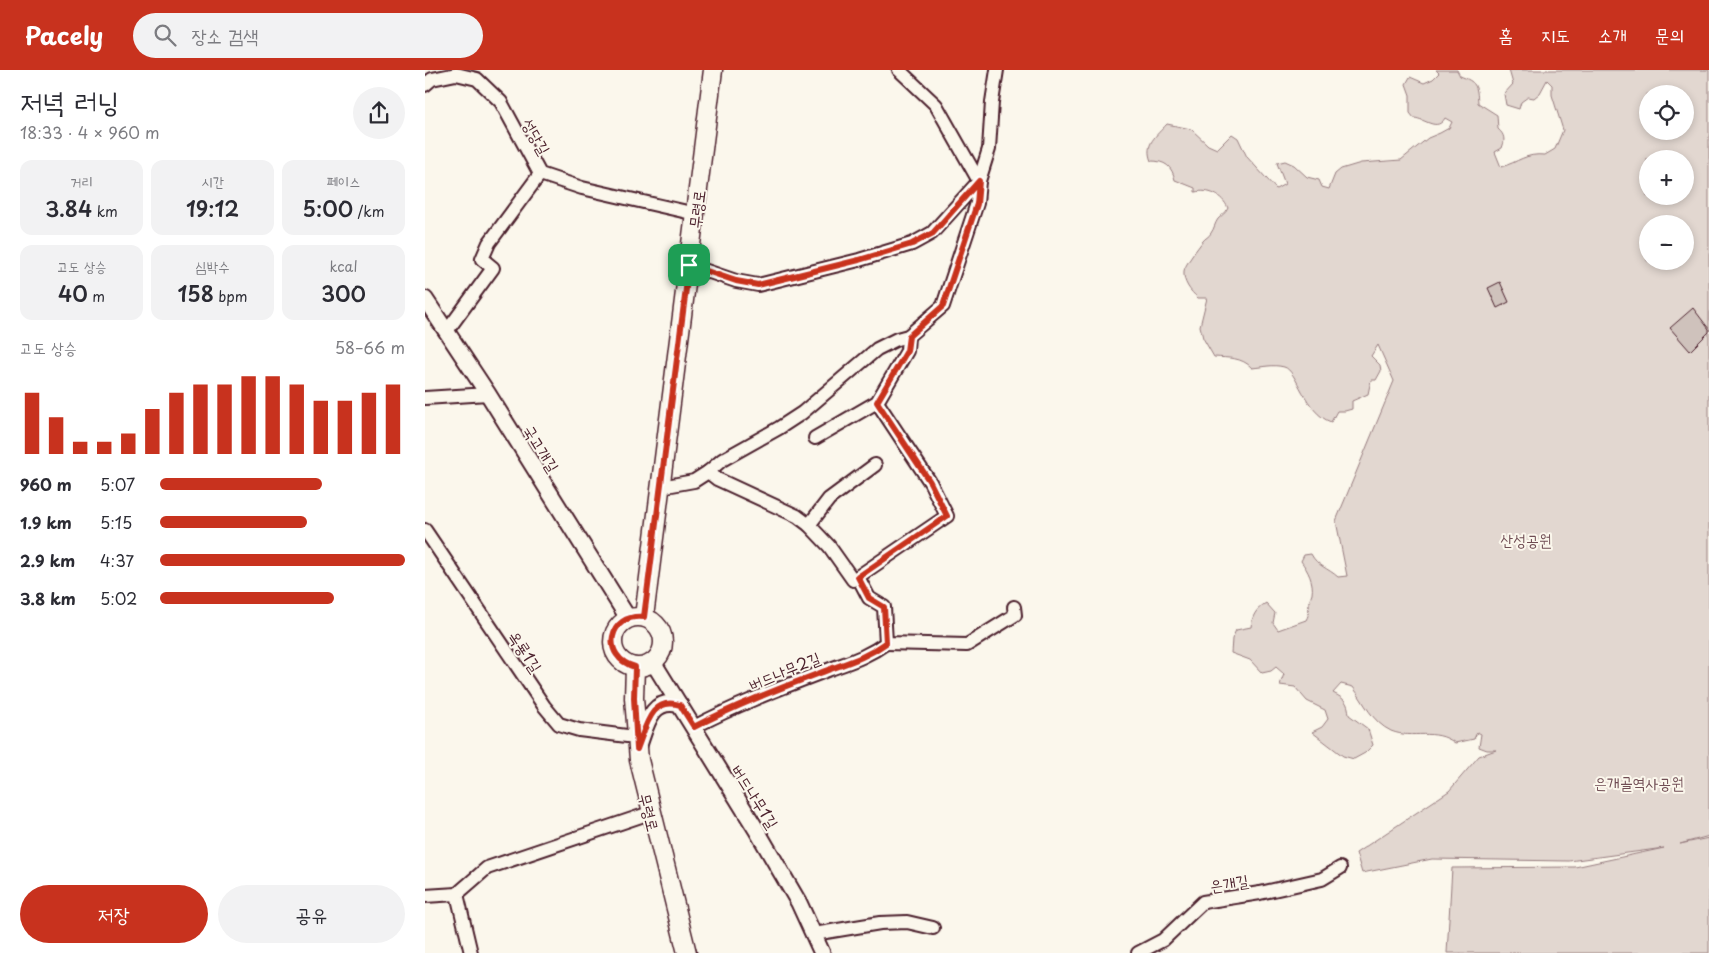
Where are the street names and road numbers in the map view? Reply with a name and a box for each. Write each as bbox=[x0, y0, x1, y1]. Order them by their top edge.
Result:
street label: 성당길 bbox=[517, 113, 557, 159]
street label: 무령로 bbox=[682, 188, 710, 230]
street label: 국고개길 bbox=[518, 420, 566, 476]
street label: 옥룡1길 bbox=[503, 625, 549, 677]
street label: 버드나무2길 bbox=[744, 645, 824, 695]
street label: 버드나무1길 bbox=[727, 759, 785, 833]
street label: 무령로 bbox=[634, 790, 666, 834]
street label: 은개길 bbox=[1208, 867, 1250, 897]

